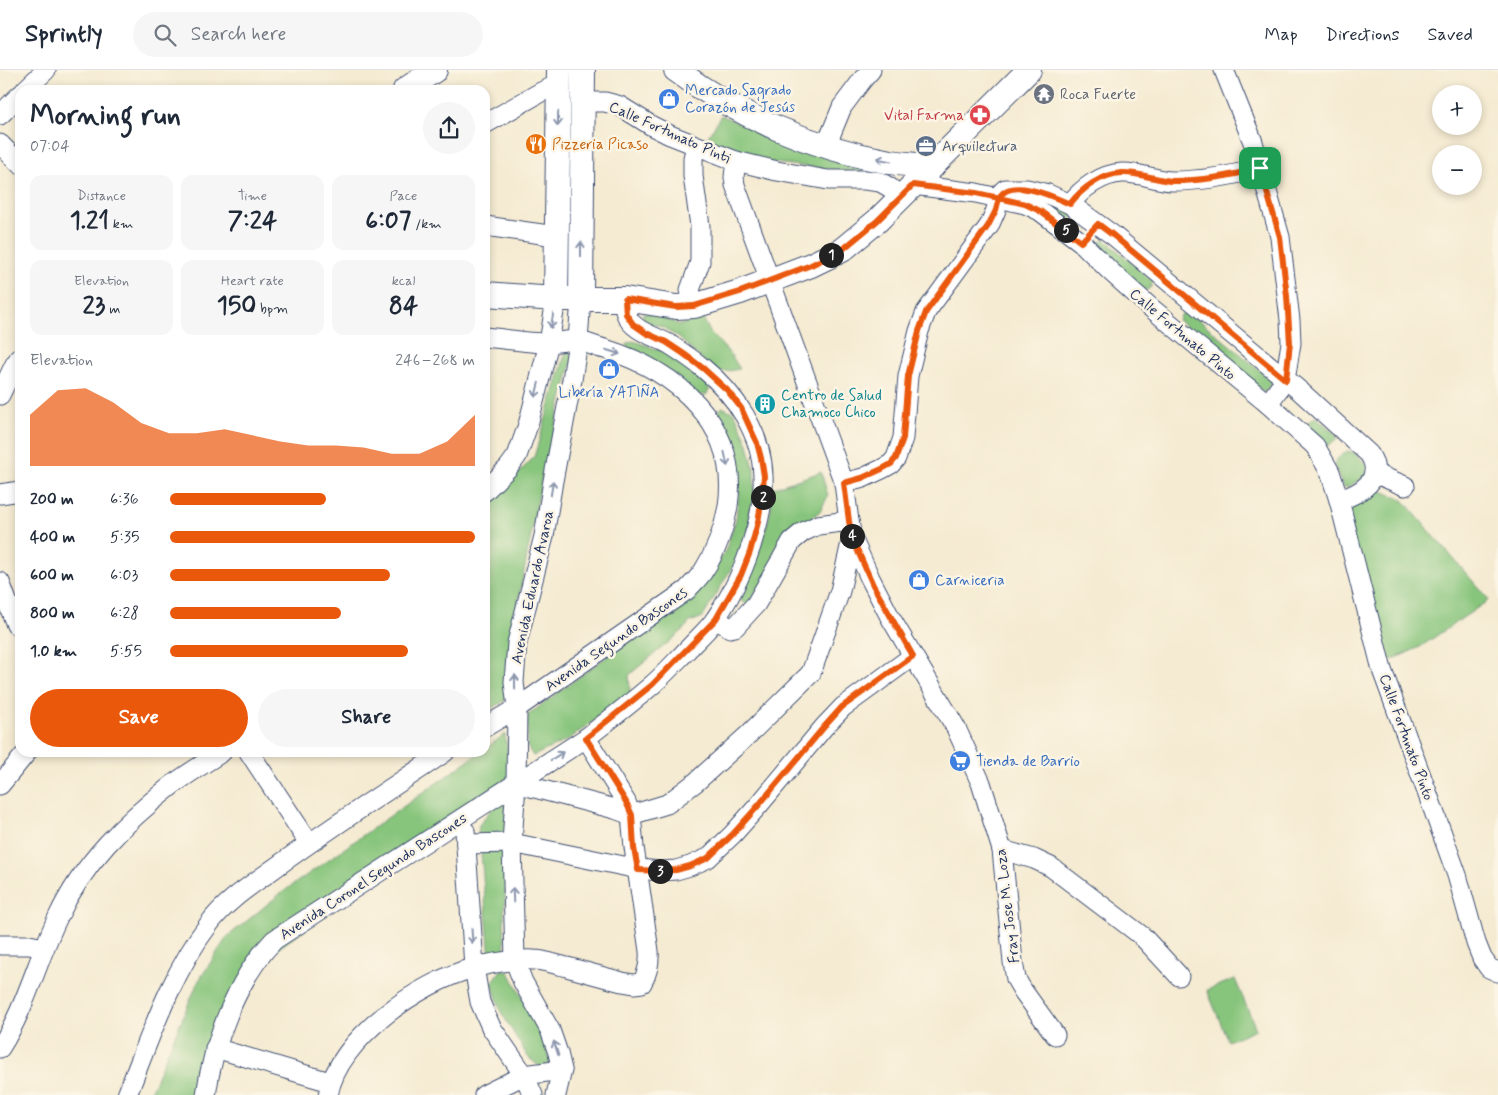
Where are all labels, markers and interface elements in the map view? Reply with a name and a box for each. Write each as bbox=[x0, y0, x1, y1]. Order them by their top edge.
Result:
search box bbox=[133, 12, 483, 57]
text: Sprintly bbox=[25, 19, 103, 50]
icon: search bbox=[151, 21, 179, 49]
text: Search here bbox=[191, 22, 286, 47]
text: Map bbox=[1265, 23, 1298, 47]
text: Directions bbox=[1326, 23, 1400, 47]
text: Saved bbox=[1428, 23, 1473, 47]
place label: Mercado Sagrado Corazón de Jesús bbox=[685, 81, 795, 118]
temple icon: Roca Fuerte bbox=[1032, 82, 1056, 106]
place label: Roca Fuerte bbox=[1060, 85, 1136, 105]
map controls bbox=[1432, 85, 1482, 195]
button: + bbox=[1432, 85, 1482, 135]
shop icon: Mercado Sagrado Corazón de Jesús bbox=[657, 87, 681, 111]
street label: Calle Fortunato Pinti bbox=[606, 97, 734, 169]
text: Morning run bbox=[30, 98, 181, 135]
button: share bbox=[423, 102, 475, 154]
pharmacy icon: Vital Farma bbox=[968, 103, 992, 127]
place label: Vital Farma bbox=[884, 106, 964, 126]
one-way arrow bbox=[553, 110, 563, 126]
restaurant icon: Pizzeria Picaso bbox=[524, 132, 548, 156]
office icon: Arquilectura bbox=[914, 134, 938, 158]
place label: Pizzeria Picaso bbox=[552, 135, 649, 155]
text: 07:04 bbox=[30, 136, 70, 157]
place label: Arquilectura bbox=[942, 137, 1017, 157]
button: − bbox=[1432, 145, 1482, 195]
pin bbox=[1239, 147, 1281, 189]
icon: arrive bbox=[1246, 154, 1274, 182]
one-way arrow bbox=[876, 155, 892, 164]
text: Distance bbox=[77, 187, 126, 205]
text: Time bbox=[238, 187, 267, 205]
text: Pace bbox=[390, 187, 417, 205]
text: 1.21 bbox=[70, 205, 109, 238]
text: 7:24 bbox=[228, 205, 277, 238]
text: 6:07 bbox=[365, 205, 411, 238]
text: km bbox=[109, 215, 133, 233]
text: /km bbox=[411, 215, 442, 233]
pin: 5 bbox=[1054, 218, 1078, 242]
text: 5 bbox=[1062, 221, 1071, 239]
one-way arrow bbox=[576, 242, 586, 258]
pin: 1 bbox=[818, 242, 844, 268]
text: 1 bbox=[828, 246, 835, 264]
text: Elevation bbox=[74, 272, 129, 290]
text: Heart rate bbox=[221, 272, 284, 290]
text: kcal bbox=[392, 272, 415, 290]
street label: Calle Fortunato Pinto bbox=[1125, 284, 1240, 385]
text: 23 bbox=[83, 290, 105, 323]
text: 150 bbox=[217, 290, 256, 323]
text: 84 bbox=[389, 290, 418, 323]
text: m bbox=[105, 300, 120, 318]
text: bpm bbox=[256, 300, 288, 318]
one-way arrow bbox=[547, 313, 557, 329]
one-way arrow bbox=[605, 347, 621, 357]
text: Elevation bbox=[30, 350, 93, 371]
text: 246–268 m bbox=[395, 350, 475, 371]
shop icon: Libería YATIÑA bbox=[597, 357, 621, 381]
one-way arrow bbox=[532, 382, 541, 398]
place label: Libería YATIÑA bbox=[559, 383, 659, 403]
place label: Centro de Salud Chamoco Chico bbox=[781, 386, 882, 423]
building icon: Centro de Salud Chamoco Chico bbox=[753, 392, 777, 416]
one-way arrow bbox=[722, 450, 732, 466]
one-way arrow bbox=[547, 480, 557, 496]
pin: 2 bbox=[750, 484, 776, 510]
text: 2 bbox=[760, 488, 767, 506]
text: 200 m bbox=[30, 489, 74, 510]
text: 6:36 bbox=[110, 489, 139, 510]
street label: Avenida Eduardo Avaroa bbox=[507, 508, 559, 666]
pin: 4 bbox=[840, 524, 864, 548]
text: 400 m bbox=[30, 527, 75, 548]
text: 5:35 bbox=[110, 527, 140, 548]
text: 4 bbox=[848, 527, 857, 545]
text: 600 m bbox=[30, 565, 74, 586]
text: 6:03 bbox=[110, 565, 138, 586]
shop icon: Carniceria bbox=[907, 568, 931, 592]
place label: Carniceria bbox=[935, 571, 1005, 591]
street label: Avenida Segundo Bascones bbox=[541, 583, 692, 698]
text: 800 m bbox=[30, 603, 75, 624]
text: 6:28 bbox=[110, 603, 139, 624]
text: 1.0 km bbox=[30, 641, 77, 662]
text: 5:55 bbox=[110, 641, 142, 662]
street label: Calle Fortunato Pinto bbox=[1374, 671, 1438, 803]
one-way arrow bbox=[510, 674, 520, 690]
button: Save bbox=[30, 689, 248, 747]
button: Share bbox=[258, 689, 475, 747]
supermarket icon: Tienda de Barrio bbox=[948, 749, 972, 773]
one-way arrow bbox=[550, 751, 564, 761]
place label: Tienda de Barrio bbox=[976, 752, 1080, 772]
street label: Avenida Coronel Segundo Bascones bbox=[276, 808, 471, 945]
street label: Fray Jose M. Loza bbox=[991, 847, 1025, 964]
pin: 3 bbox=[648, 858, 672, 884]
text: 3 bbox=[657, 862, 664, 880]
one-way arrow bbox=[508, 887, 518, 904]
one-way arrow bbox=[467, 928, 477, 944]
one-way arrow bbox=[551, 1040, 560, 1056]

